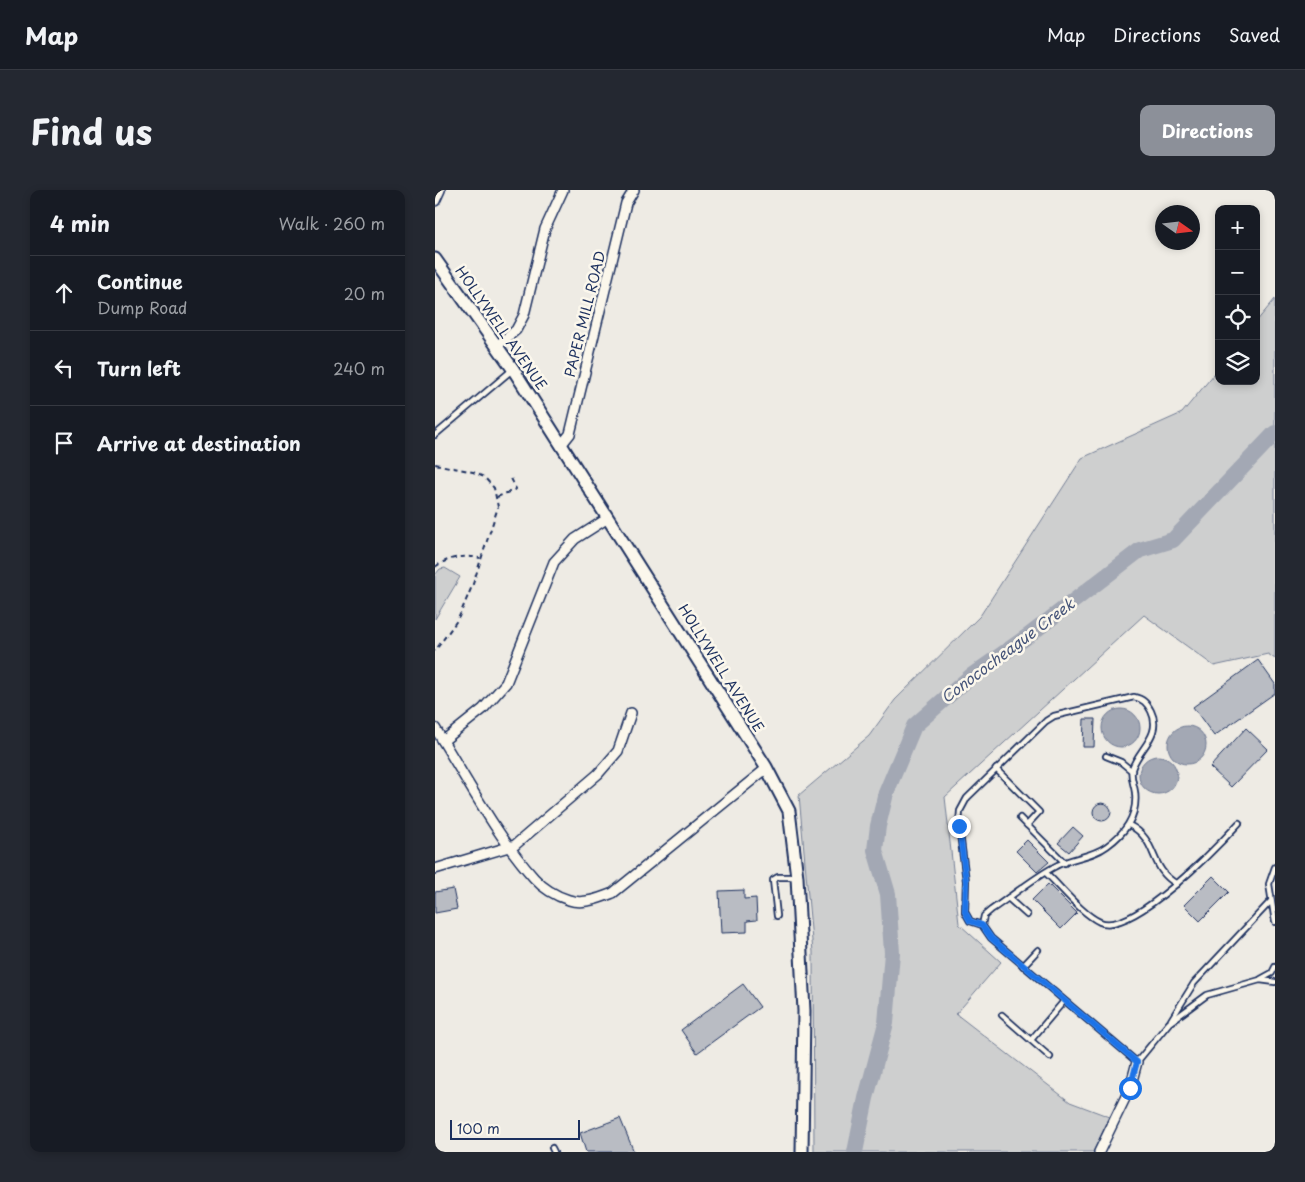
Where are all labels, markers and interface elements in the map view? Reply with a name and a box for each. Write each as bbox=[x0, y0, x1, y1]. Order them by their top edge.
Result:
text: Map bbox=[25, 17, 78, 53]
text: Map bbox=[1047, 21, 1085, 48]
text: Directions bbox=[1113, 21, 1201, 48]
text: Saved bbox=[1229, 21, 1280, 48]
text: Find us bbox=[30, 104, 152, 157]
button: Directions bbox=[1140, 105, 1275, 156]
north arrow bbox=[1155, 205, 1200, 250]
map controls bbox=[1215, 205, 1260, 385]
button: + bbox=[1215, 205, 1260, 250]
text: 4 min bbox=[50, 207, 110, 239]
text: Walk · 260 m bbox=[279, 211, 385, 235]
street label: PAPER MILL ROAD bbox=[559, 249, 610, 379]
button: − bbox=[1215, 250, 1260, 295]
street label: HOLLYWELL AVENUE bbox=[451, 261, 552, 394]
text: Continue bbox=[97, 267, 183, 295]
icon: ahead bbox=[50, 279, 78, 307]
text: 20 m bbox=[344, 281, 385, 305]
text: Dump Road bbox=[97, 295, 187, 319]
button: locate bbox=[1215, 295, 1260, 340]
button: layers bbox=[1215, 340, 1260, 385]
icon: left bbox=[50, 354, 78, 382]
text: Turn left bbox=[97, 354, 181, 382]
text: 240 m bbox=[333, 356, 385, 380]
icon: arrive bbox=[50, 429, 78, 457]
text: Arrive at destination bbox=[97, 429, 301, 457]
water label: Conococheague Creek bbox=[935, 591, 1079, 708]
street label: HOLLYWELL AVENUE bbox=[673, 600, 770, 736]
route end bbox=[948, 815, 971, 838]
route start bbox=[1119, 1077, 1142, 1100]
scale bar bbox=[450, 1117, 580, 1140]
text: 100 m bbox=[457, 1118, 500, 1139]

